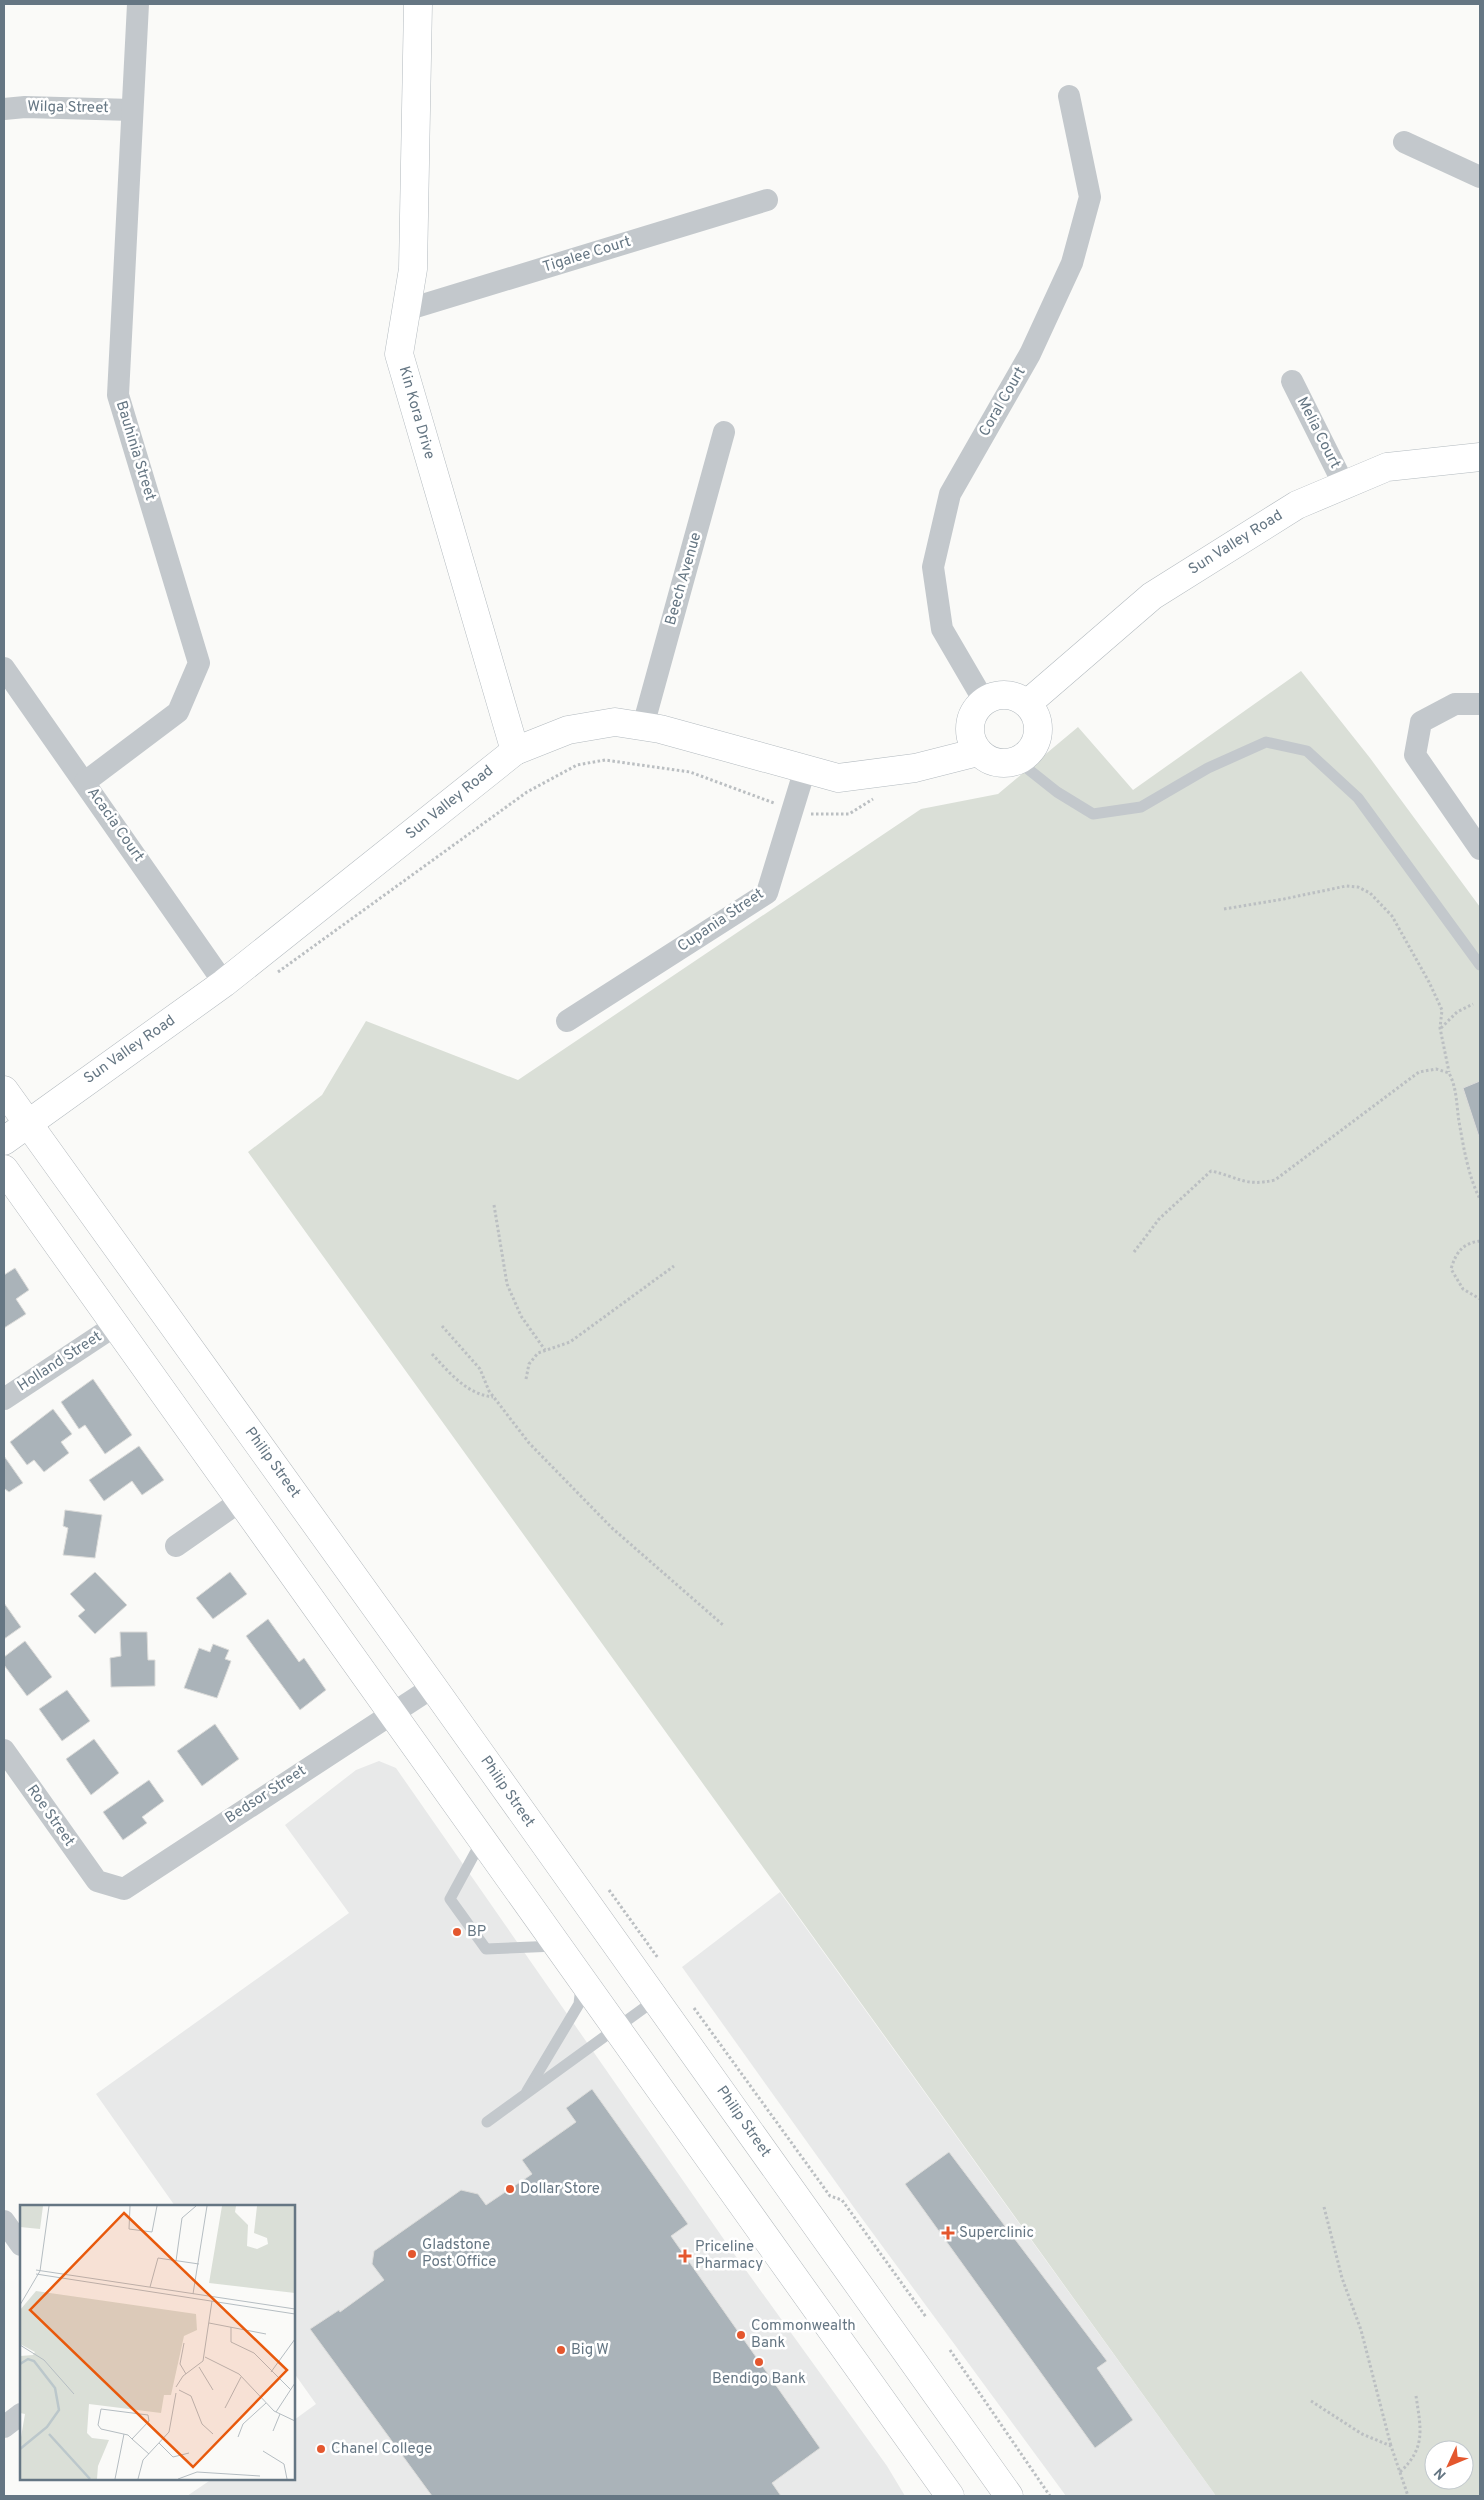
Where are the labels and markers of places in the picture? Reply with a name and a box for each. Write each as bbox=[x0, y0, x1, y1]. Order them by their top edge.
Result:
place label: BP bbox=[467, 1923, 486, 1942]
marker: BP bbox=[451, 1926, 463, 1938]
place label: Dollar Store bbox=[520, 2180, 600, 2199]
marker: Dollar Store bbox=[504, 2183, 516, 2195]
place label: Superclinic bbox=[959, 2224, 1034, 2243]
marker: Superclinic bbox=[941, 2226, 955, 2240]
place label: Gladstone Post Office bbox=[422, 2236, 496, 2272]
place label: Priceline Pharmacy bbox=[695, 2238, 763, 2274]
marker: Gladstone Post Office bbox=[406, 2248, 418, 2260]
marker: Priceline Pharmacy bbox=[679, 2250, 691, 2262]
place label: Commonwealth Bank bbox=[751, 2317, 856, 2353]
marker: Commonwealth Bank bbox=[735, 2329, 747, 2341]
place label: Big W bbox=[571, 2341, 609, 2360]
marker: Big W bbox=[555, 2344, 567, 2356]
marker: Bendigo Bank bbox=[753, 2356, 765, 2368]
place label: Bendigo Bank bbox=[712, 2370, 806, 2389]
place label: Chanel College bbox=[331, 2440, 432, 2459]
marker: Chanel College bbox=[315, 2443, 327, 2455]

